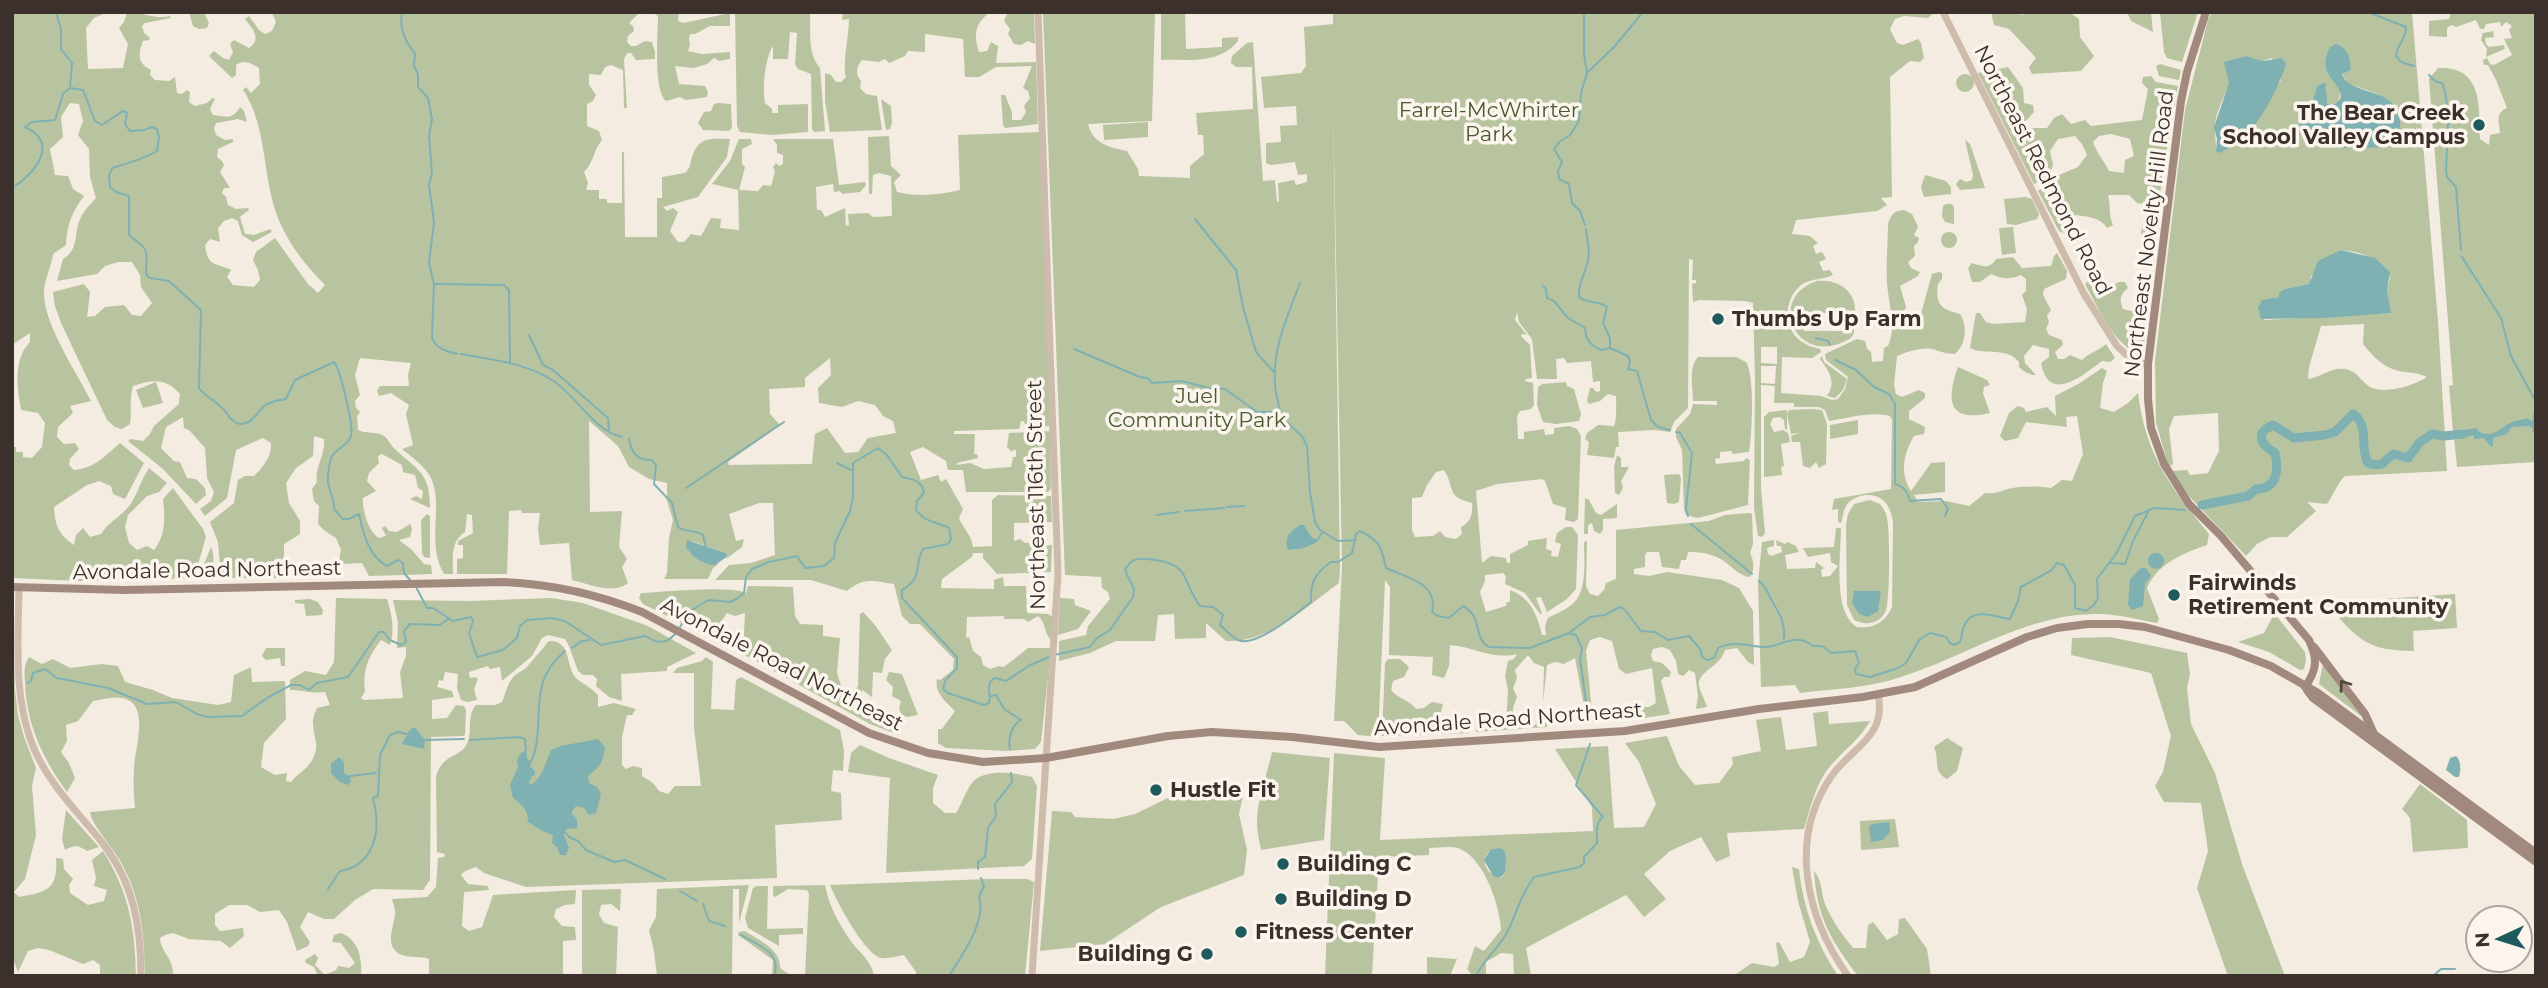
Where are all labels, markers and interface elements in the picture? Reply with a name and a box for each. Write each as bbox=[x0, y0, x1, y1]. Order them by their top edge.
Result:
street label: Northeast Redmond Road bbox=[1969, 41, 2117, 299]
street label: Northeast Novelty Hill Road bbox=[2118, 89, 2179, 379]
park label: Farrel-McWhirter Park bbox=[1399, 97, 1579, 146]
place label: The Bear Creek School Valley Campus bbox=[2223, 100, 2465, 149]
marker: The Bear Creek School Valley Campus bbox=[2471, 117, 2487, 133]
place label: Thumbs Up Farm bbox=[1732, 306, 1922, 331]
marker: Thumbs Up Farm bbox=[1710, 311, 1726, 327]
street label: Northeast 116th Street bbox=[1021, 380, 1050, 610]
park label: Juel Community Park bbox=[1108, 383, 1287, 432]
street label: Avondale Road Northeast bbox=[72, 555, 342, 584]
place label: Fairwinds Retirement Community bbox=[2188, 570, 2449, 619]
marker: Fairwinds Retirement Community bbox=[2166, 587, 2182, 603]
street label: Avondale Road Northeast bbox=[657, 591, 908, 736]
one-way arrow bbox=[2339, 681, 2352, 693]
street label: Avondale Road Northeast bbox=[1373, 697, 1643, 740]
place label: Hustle Fit bbox=[1170, 777, 1276, 802]
marker: Hustle Fit bbox=[1148, 782, 1164, 798]
place label: Building C bbox=[1297, 851, 1411, 876]
marker: Building C bbox=[1275, 856, 1291, 872]
place label: Building D bbox=[1295, 886, 1412, 911]
marker: Building D bbox=[1273, 891, 1289, 907]
north arrow bbox=[2464, 904, 2534, 974]
place label: Fitness Center bbox=[1255, 919, 1414, 944]
marker: Fitness Center bbox=[1233, 924, 1249, 940]
text: N bbox=[2471, 932, 2495, 949]
place label: Building G bbox=[1078, 941, 1193, 966]
marker: Building G bbox=[1199, 946, 1215, 962]

